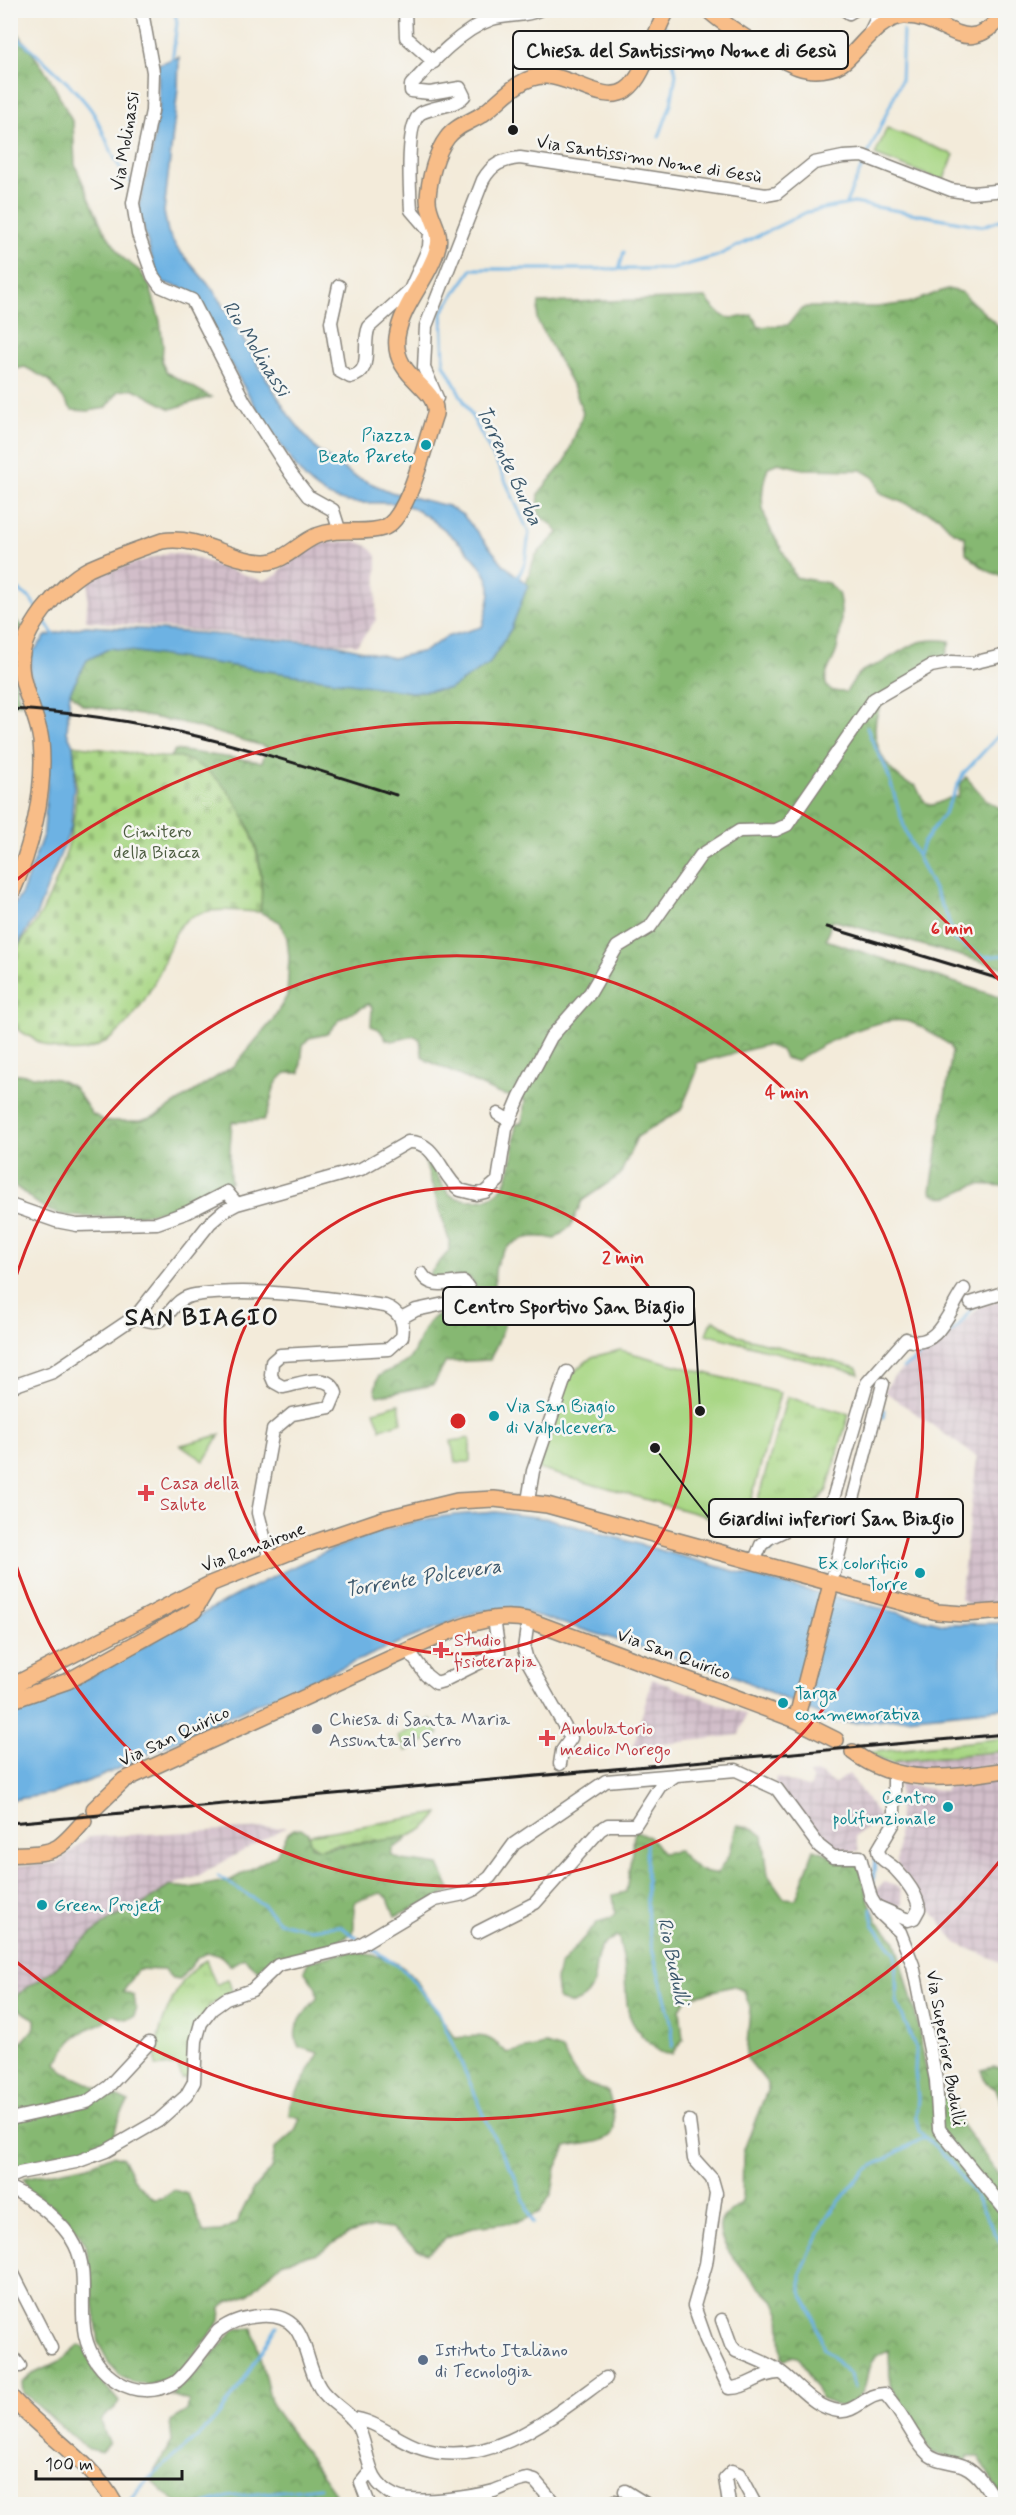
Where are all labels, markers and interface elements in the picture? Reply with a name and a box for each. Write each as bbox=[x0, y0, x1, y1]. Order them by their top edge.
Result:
callout: Chiesa del Santissimo Nome di Gesù bbox=[513, 31, 848, 69]
text: Chiesa del Santissimo Nome di Gesù bbox=[526, 38, 836, 65]
street label: Via Molinassi bbox=[106, 90, 146, 193]
street label: Via Santissimo Nome di Gesù bbox=[535, 130, 763, 190]
water label: Rio Molinassi bbox=[216, 296, 297, 403]
water label: Torrente Burba bbox=[469, 401, 548, 530]
place label: Piazza Beato Pareto bbox=[318, 424, 414, 469]
marker: Piazza Beato Pareto bbox=[419, 438, 433, 452]
park label: Cimitero della Biacca bbox=[113, 820, 201, 865]
text: 6 min bbox=[931, 917, 973, 941]
text: 4 min bbox=[765, 1081, 809, 1105]
text: 2 min bbox=[602, 1246, 644, 1270]
callout: Centro Sportivo San Biagio bbox=[443, 1287, 694, 1325]
text: Centro Sportivo San Biagio bbox=[454, 1294, 685, 1323]
district label: SAN BIAGIO bbox=[125, 1303, 279, 1334]
place label: Via San Biagio di Valpolcevera bbox=[506, 1395, 616, 1440]
marker: Via San Biagio di Valpolcevera bbox=[487, 1409, 501, 1423]
centre of rings bbox=[448, 1411, 468, 1431]
place label: Casa della Salute bbox=[160, 1472, 240, 1517]
marker: Casa della Salute bbox=[137, 1484, 155, 1502]
callout: Giardini inferiori San Biagio bbox=[709, 1499, 963, 1537]
text: Giardini inferiori San Biagio bbox=[718, 1506, 954, 1535]
street label: Via Romairone bbox=[198, 1517, 309, 1579]
place label: Ex colorificio Torre bbox=[817, 1552, 908, 1597]
water label: Torrente Polcevera bbox=[343, 1553, 503, 1604]
marker: Ex colorificio Torre bbox=[913, 1566, 927, 1580]
street label: Via San Quirico bbox=[613, 1623, 734, 1687]
place label: Studio fisioterapia bbox=[454, 1629, 536, 1674]
marker: Studio fisioterapia bbox=[432, 1641, 450, 1659]
place label: Targa commemorativa bbox=[795, 1682, 920, 1727]
marker: Targa commemorativa bbox=[776, 1696, 790, 1710]
street label: Via San Quirico bbox=[115, 1701, 234, 1773]
place label: Chiesa di Santa Maria Assunta al Serro bbox=[329, 1708, 510, 1753]
place label: Ambulatorio medico Morego bbox=[560, 1717, 671, 1763]
marker: Chiesa di Santa Maria Assunta al Serro bbox=[310, 1722, 324, 1736]
marker: Ambulatorio medico Morego bbox=[538, 1729, 556, 1747]
place label: Centro polifunzionale bbox=[833, 1786, 936, 1831]
marker: Centro polifunzionale bbox=[941, 1800, 955, 1814]
place label: Green Project bbox=[54, 1894, 162, 1918]
marker: Green Project bbox=[35, 1898, 49, 1912]
water label: Rio Budulli bbox=[650, 1915, 696, 2010]
street label: Via Superiore Budulli bbox=[919, 1968, 971, 2128]
place label: Istituto Italiano di Tecnologia bbox=[435, 2339, 568, 2385]
marker: Istituto Italiano di Tecnologia bbox=[416, 2353, 430, 2367]
scale bar bbox=[36, 2443, 182, 2481]
text: 100 m bbox=[45, 2453, 93, 2477]

